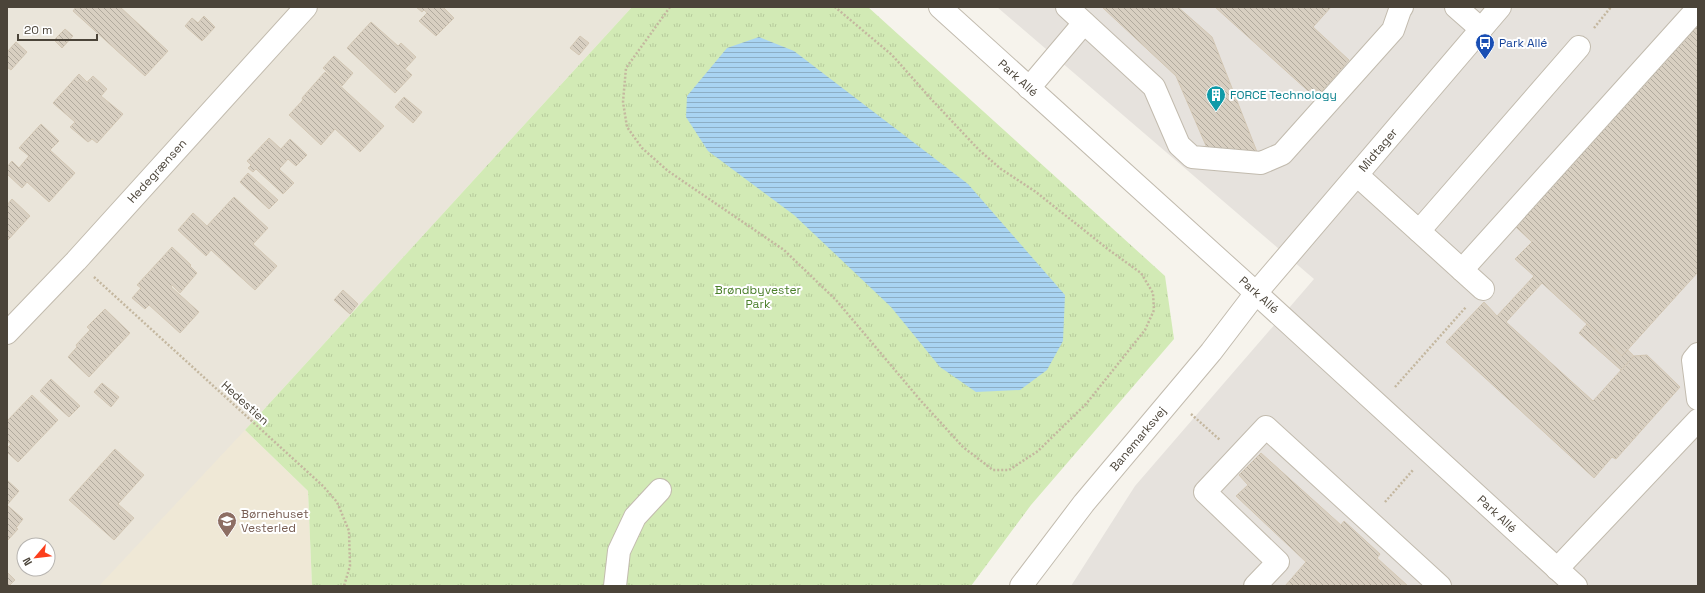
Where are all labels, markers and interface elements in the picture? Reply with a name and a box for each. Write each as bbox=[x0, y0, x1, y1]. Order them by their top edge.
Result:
scale bar bbox=[18, 16, 97, 42]
text: 20 m bbox=[24, 22, 52, 38]
bus stop icon: Park Allé bbox=[1474, 32, 1496, 60]
place label: Park Allé bbox=[1499, 35, 1547, 51]
street label: Park Allé bbox=[995, 56, 1041, 100]
building icon: FORCE Technology bbox=[1205, 84, 1227, 112]
place label: FORCE Technology bbox=[1230, 87, 1337, 103]
street label: Midtager bbox=[1355, 124, 1401, 175]
street label: Hedegrænsen bbox=[124, 136, 190, 206]
street label: Park Allé bbox=[1236, 273, 1282, 317]
park label: Brøndbyvester Park bbox=[715, 282, 802, 312]
street label: Hedestien bbox=[218, 377, 272, 429]
street label: Banemarksvej bbox=[1106, 403, 1170, 475]
street label: Park Allé bbox=[1474, 492, 1520, 536]
place label: Børnehuset Vesterled bbox=[241, 506, 309, 536]
school or university icon: Børnehuset Vesterled bbox=[216, 510, 238, 538]
north arrow bbox=[16, 537, 56, 577]
text: N bbox=[19, 555, 35, 568]

